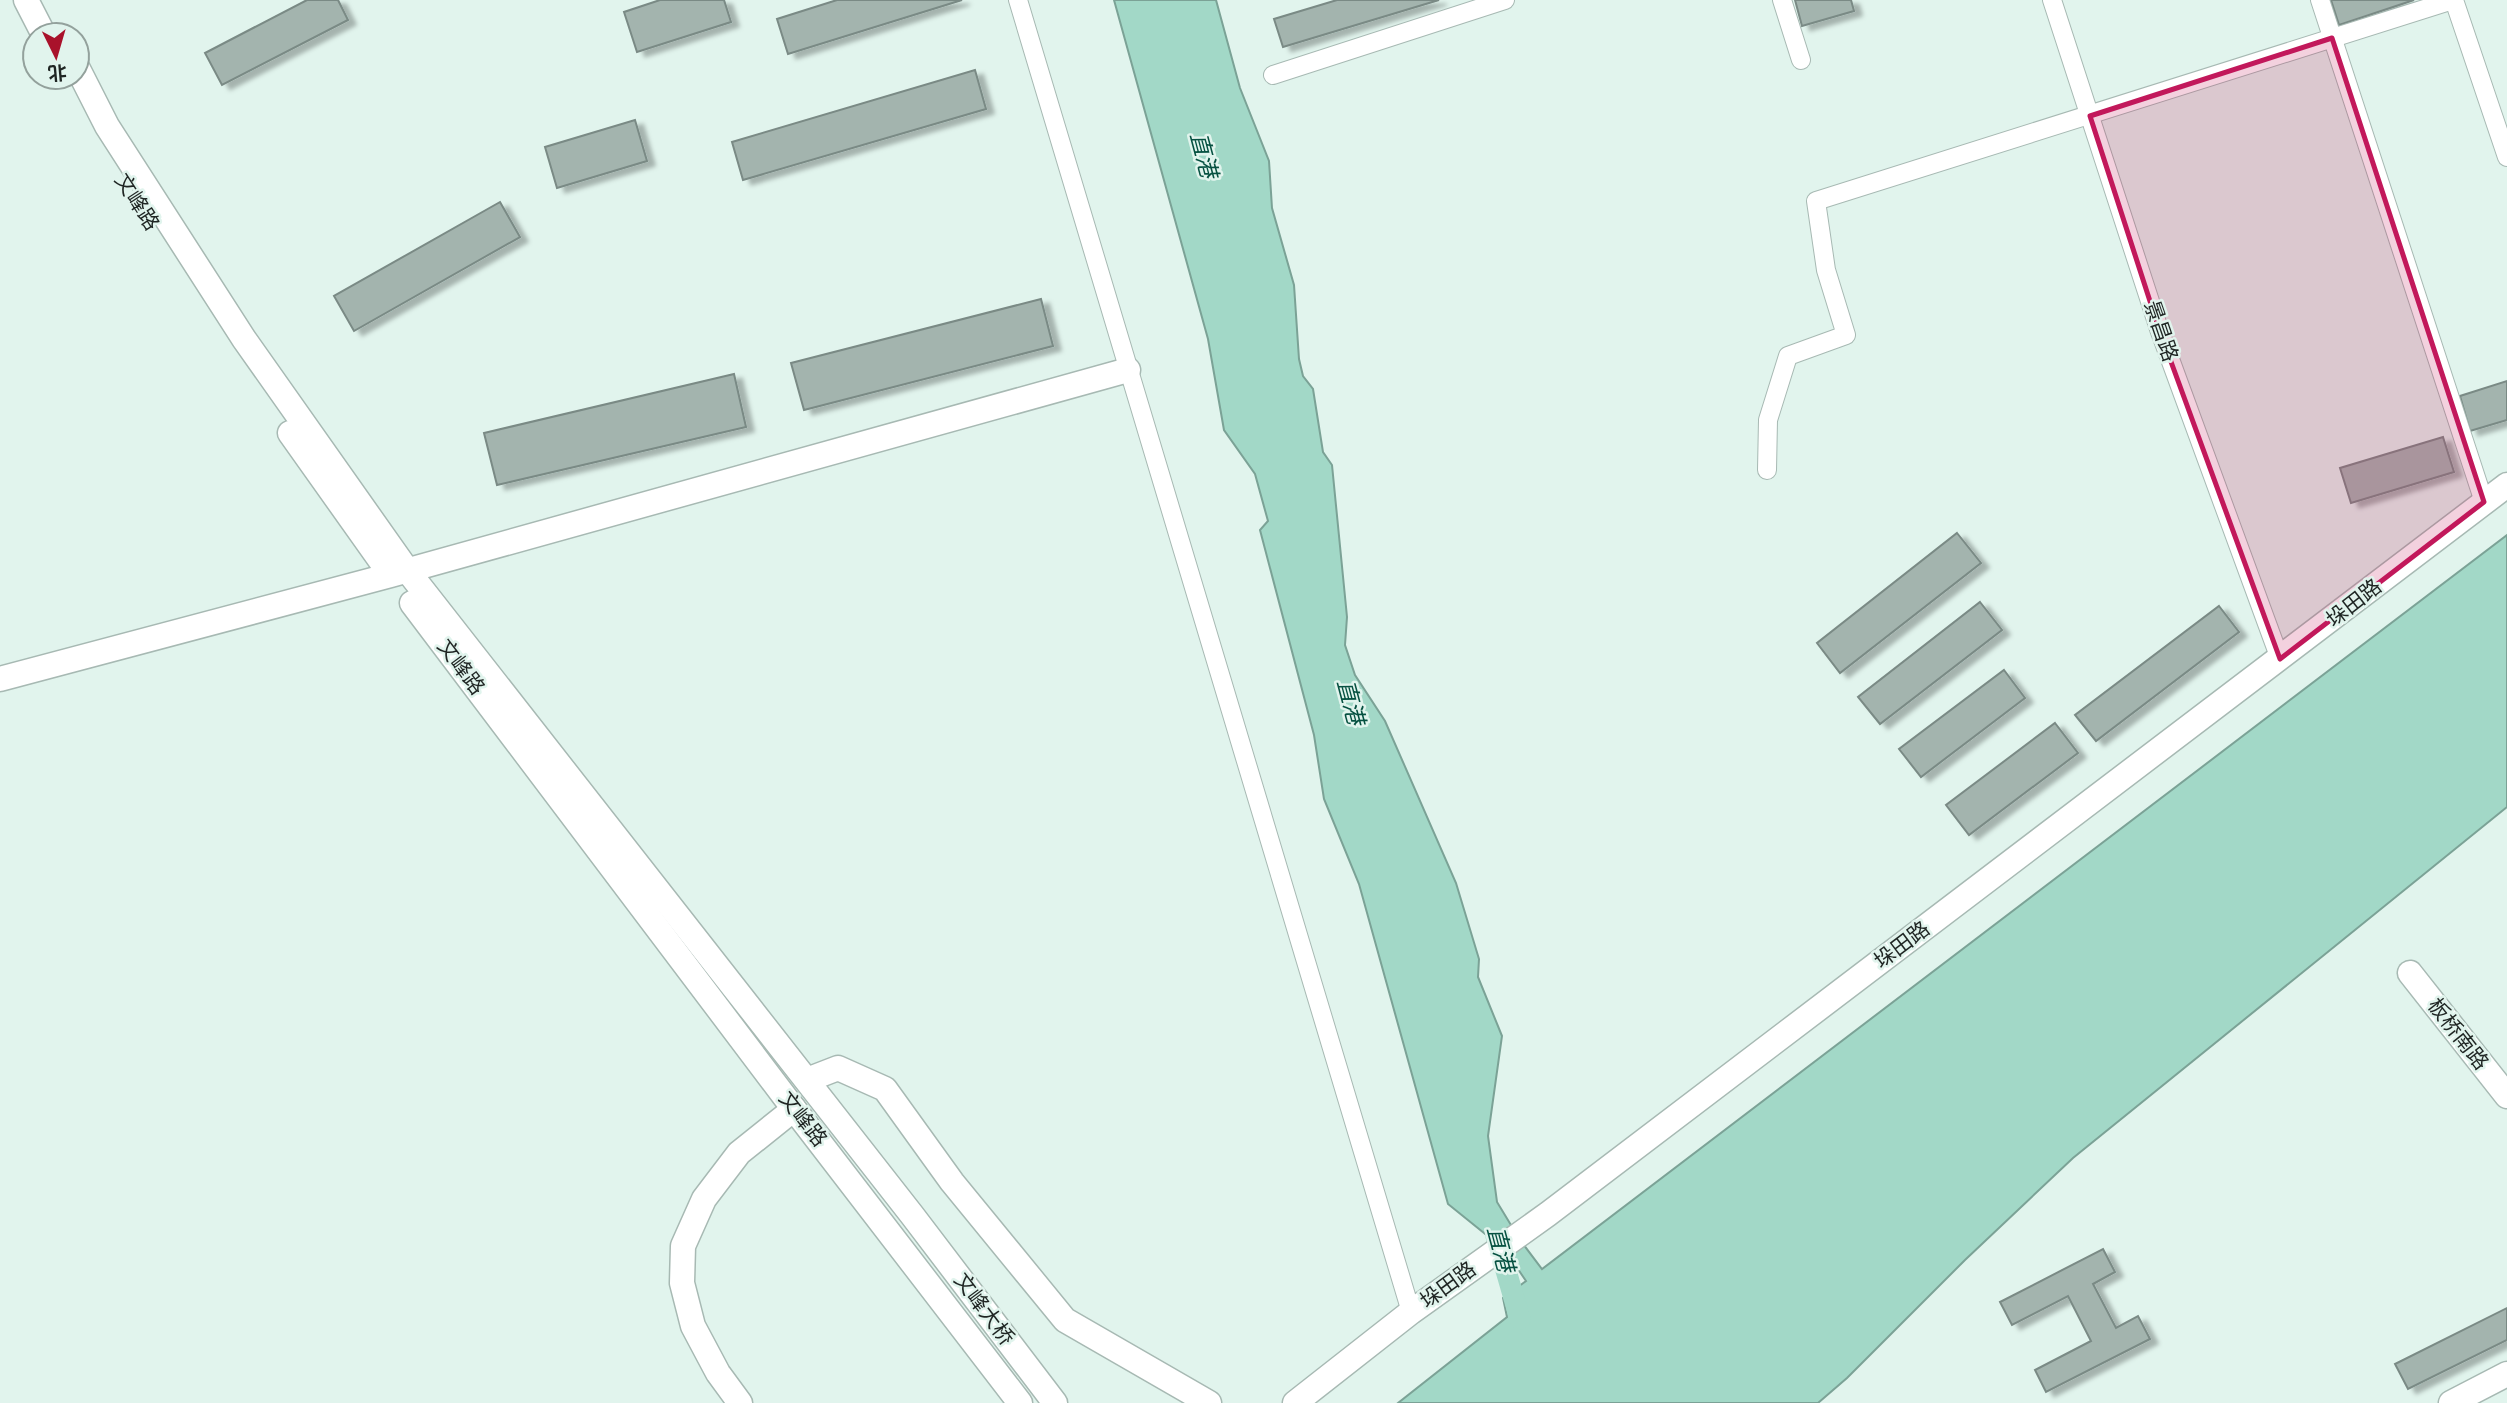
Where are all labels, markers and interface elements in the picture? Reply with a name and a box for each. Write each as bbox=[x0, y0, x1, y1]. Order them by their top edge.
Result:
north arrow bbox=[21, 21, 91, 91]
text: 北 bbox=[47, 60, 68, 86]
water label: 直港 bbox=[1185, 129, 1225, 184]
street label: 文峰路 bbox=[109, 168, 166, 235]
street label: 景昌路 bbox=[2138, 297, 2184, 365]
street label: 垛田路 bbox=[2321, 573, 2387, 633]
street label: 文峰路 bbox=[432, 633, 491, 700]
water label: 直港 bbox=[1332, 676, 1372, 731]
street label: 垛田路 bbox=[1868, 915, 1935, 974]
street label: 板桥南路 bbox=[2422, 992, 2495, 1075]
street label: 文峰路 bbox=[773, 1086, 833, 1152]
water label: 直港 bbox=[1482, 1223, 1522, 1278]
street label: 垛田路 bbox=[1414, 1255, 1481, 1314]
street label: 文峰大桥 bbox=[948, 1267, 1020, 1350]

